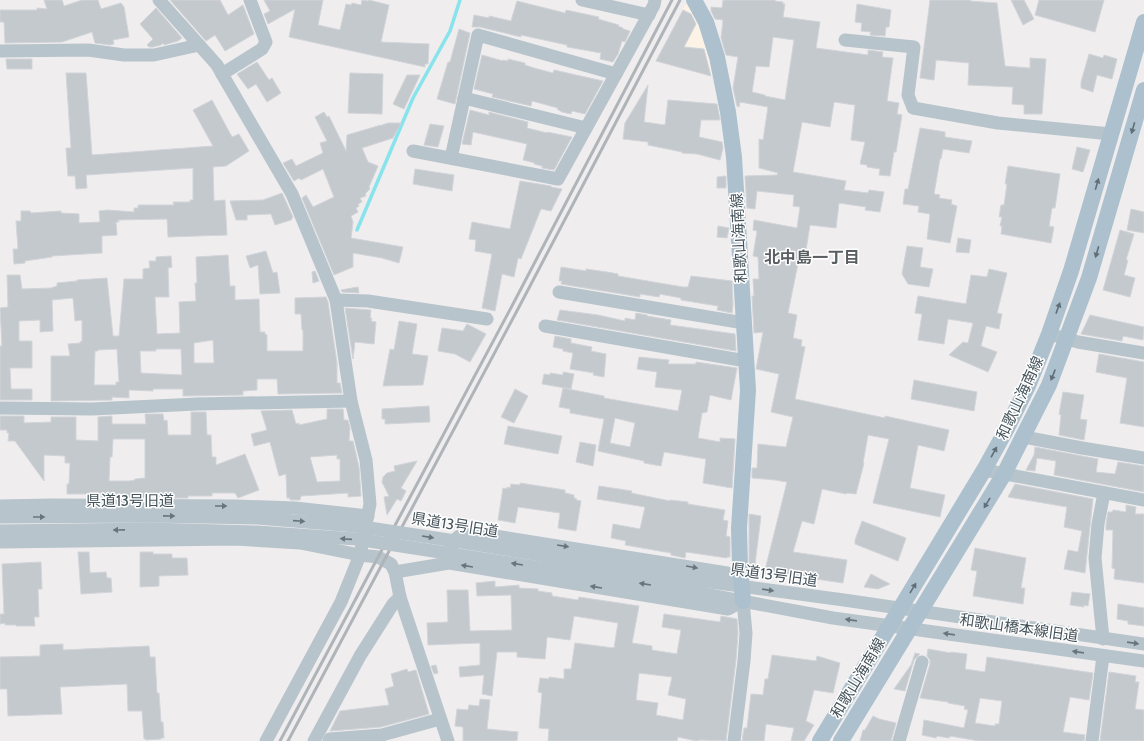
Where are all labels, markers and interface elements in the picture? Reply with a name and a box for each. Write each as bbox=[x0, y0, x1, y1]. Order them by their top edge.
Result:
one-way arrow bbox=[1130, 122, 1136, 134]
one-way arrow bbox=[1094, 178, 1100, 190]
street label: 和歌山海南線 bbox=[728, 193, 750, 283]
one-way arrow bbox=[1094, 247, 1100, 259]
district label: 北中島一丁目 bbox=[764, 248, 860, 267]
one-way arrow bbox=[1055, 302, 1061, 314]
street label: 和歌山海南線 bbox=[993, 353, 1047, 443]
one-way arrow bbox=[1049, 369, 1055, 381]
one-way arrow bbox=[991, 447, 997, 458]
street label: 県道13号旧道 bbox=[86, 492, 174, 510]
one-way arrow bbox=[983, 498, 991, 508]
one-way arrow bbox=[215, 503, 228, 509]
street label: 県道13号旧道 bbox=[410, 509, 500, 541]
one-way arrow bbox=[163, 513, 176, 519]
one-way arrow bbox=[33, 514, 46, 520]
one-way arrow bbox=[293, 518, 305, 525]
one-way arrow bbox=[112, 527, 125, 533]
one-way arrow bbox=[422, 534, 434, 540]
one-way arrow bbox=[340, 535, 352, 542]
one-way arrow bbox=[557, 544, 570, 550]
street label: 県道13号旧道 bbox=[729, 560, 819, 590]
one-way arrow bbox=[510, 561, 523, 567]
one-way arrow bbox=[461, 563, 473, 569]
one-way arrow bbox=[686, 564, 698, 570]
one-way arrow bbox=[639, 581, 651, 587]
one-way arrow bbox=[910, 582, 917, 594]
one-way arrow bbox=[589, 584, 602, 590]
one-way arrow bbox=[762, 587, 774, 593]
street label: 和歌山橋本線旧道 bbox=[958, 611, 1080, 645]
one-way arrow bbox=[845, 617, 857, 623]
one-way arrow bbox=[943, 631, 955, 637]
street label: 和歌山海南線 bbox=[827, 635, 889, 721]
one-way arrow bbox=[1127, 640, 1139, 646]
one-way arrow bbox=[1072, 649, 1084, 655]

